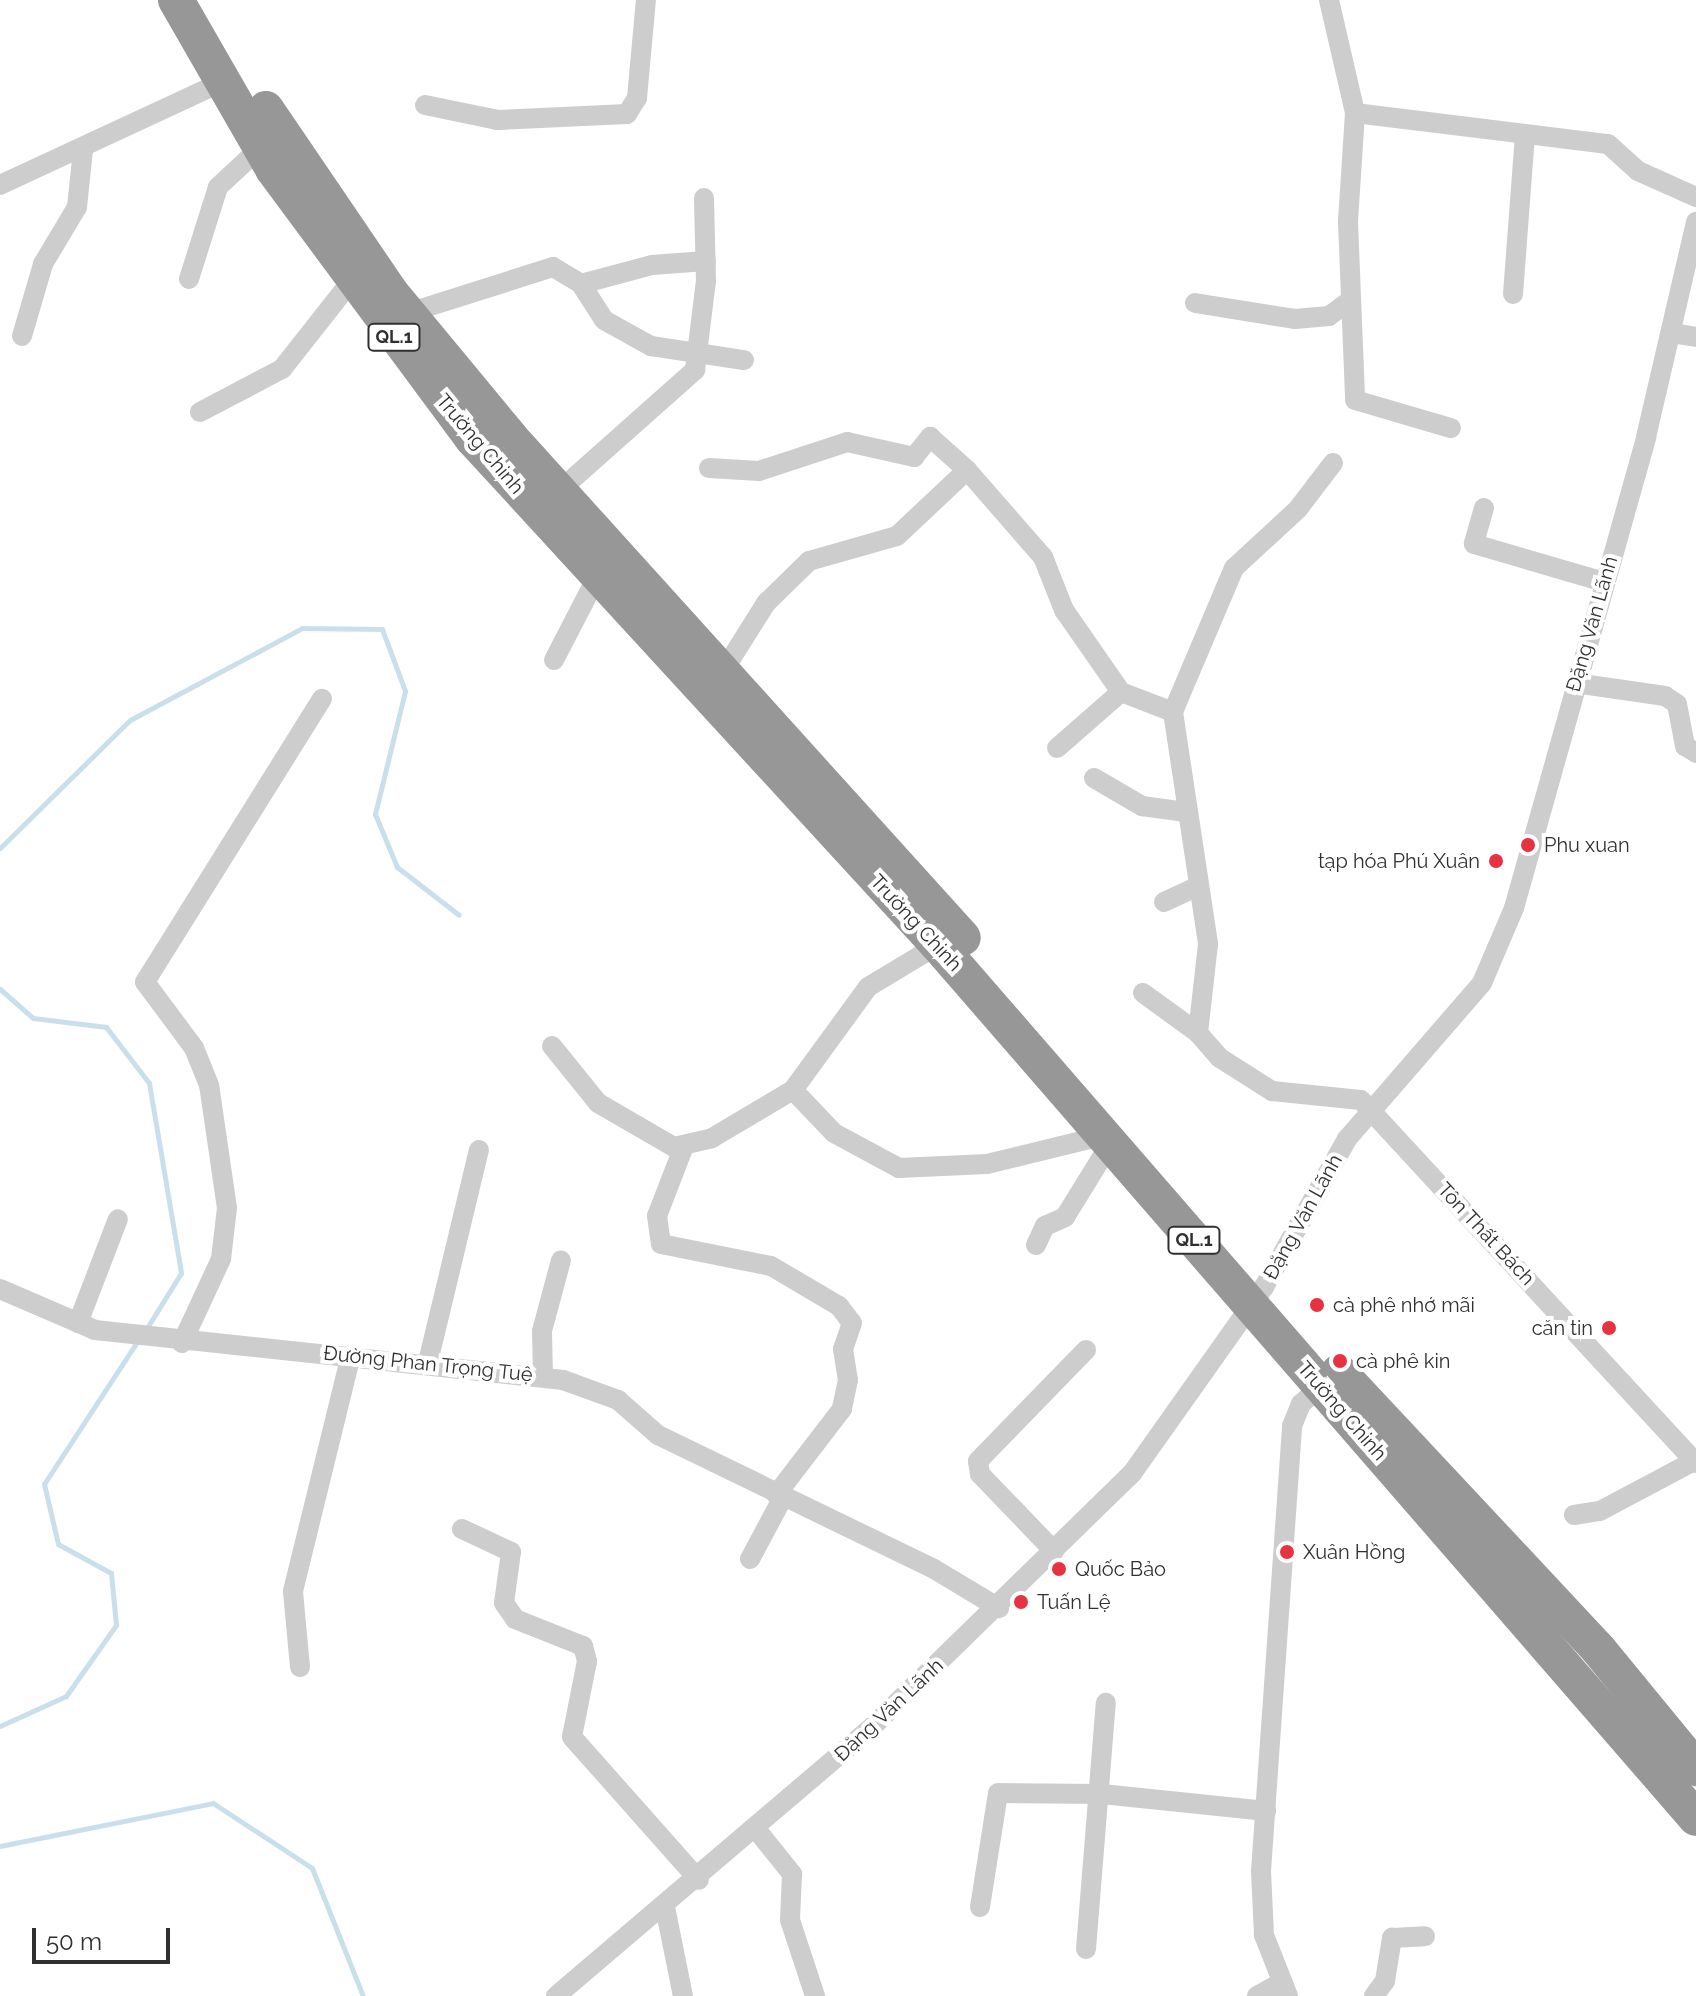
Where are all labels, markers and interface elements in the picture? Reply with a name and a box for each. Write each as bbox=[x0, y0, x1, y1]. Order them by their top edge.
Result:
road number: QL.1 bbox=[366, 323, 422, 351]
street label: Trường Chinh bbox=[431, 389, 529, 499]
street label: Đặng Văn Lãnh bbox=[1561, 553, 1623, 695]
place label: Phu xuan bbox=[1544, 833, 1630, 857]
marker: Phu xuan bbox=[1519, 836, 1537, 854]
place label: tạp hóa Phú Xuân bbox=[1318, 849, 1480, 873]
marker: tạp hóa Phú Xuân bbox=[1487, 852, 1505, 870]
street label: Trường Chinh bbox=[865, 870, 967, 976]
street label: Đặng Văn Lãnh bbox=[1258, 1150, 1348, 1284]
street label: Tôn Thất Bách bbox=[1432, 1178, 1540, 1290]
road number: QL.1 bbox=[1166, 1226, 1222, 1254]
place label: cà phê nhớ mãi bbox=[1333, 1293, 1475, 1317]
marker: cà phê nhớ mãi bbox=[1308, 1296, 1326, 1314]
place label: căn tin bbox=[1532, 1316, 1593, 1340]
marker: căn tin bbox=[1600, 1319, 1618, 1337]
street label: Đường Phan Trọng Tuệ bbox=[322, 1341, 534, 1387]
place label: cà phê kin bbox=[1356, 1349, 1450, 1373]
marker: cà phê kin bbox=[1331, 1352, 1349, 1370]
street label: Trường Chinh bbox=[1292, 1357, 1392, 1465]
place label: Xuân Hồng bbox=[1303, 1540, 1405, 1564]
marker: Xuân Hồng bbox=[1278, 1543, 1296, 1561]
place label: Quốc Bảo bbox=[1075, 1557, 1166, 1581]
marker: Quốc Bảo bbox=[1050, 1560, 1068, 1578]
place label: Tuấn Lệ bbox=[1037, 1590, 1110, 1614]
marker: Tuấn Lệ bbox=[1012, 1593, 1030, 1611]
street label: Đặng Văn Lãnh bbox=[829, 1653, 949, 1767]
scale bar bbox=[36, 1912, 174, 1962]
text: 50 m bbox=[46, 1927, 102, 1956]

